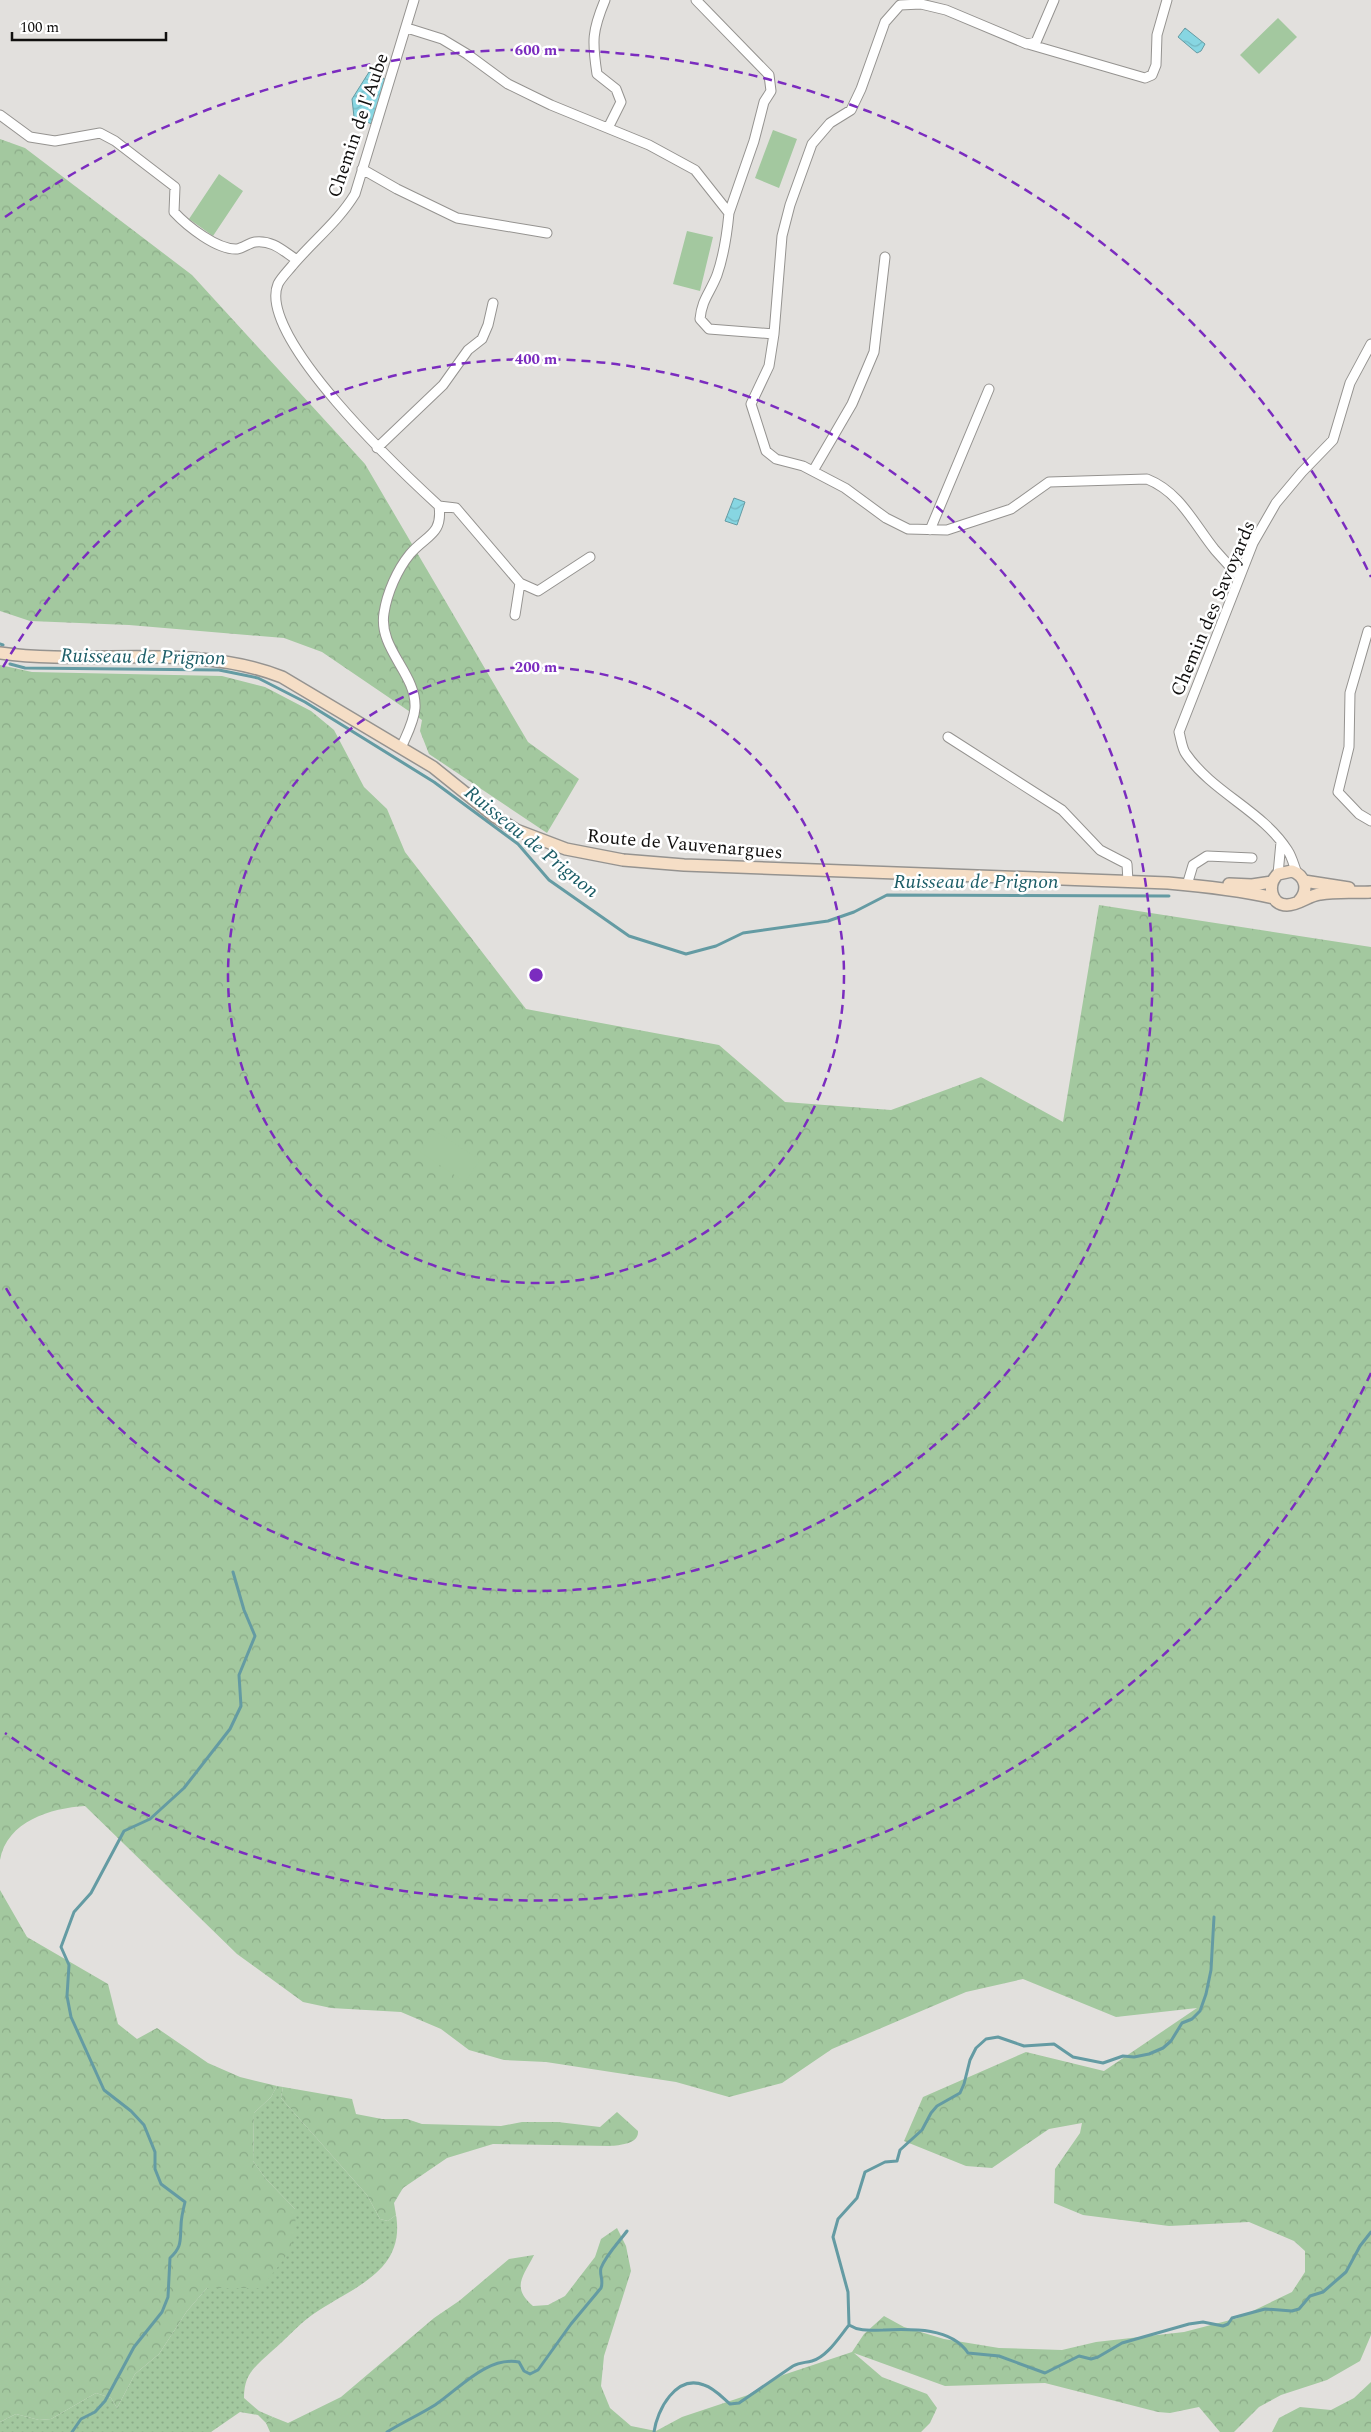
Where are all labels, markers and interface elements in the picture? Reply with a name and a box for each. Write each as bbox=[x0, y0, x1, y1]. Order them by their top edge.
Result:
scale bar bbox=[12, 10, 166, 42]
text: 100 m bbox=[20, 16, 59, 39]
text: 600 m bbox=[515, 39, 558, 62]
street label: Chemin de l'Aube bbox=[320, 49, 397, 202]
text: 400 m bbox=[515, 348, 558, 371]
street label: Chemin des Savoyards bbox=[1163, 516, 1264, 701]
water label: Ruisseau de Prignon bbox=[60, 641, 226, 673]
text: 200 m bbox=[515, 656, 558, 679]
water label: Ruisseau de Prignon bbox=[458, 778, 605, 906]
street label: Route de Vauvenargues bbox=[586, 821, 784, 867]
water label: Ruisseau de Prignon bbox=[893, 867, 1059, 897]
centre of rings bbox=[527, 966, 545, 984]

